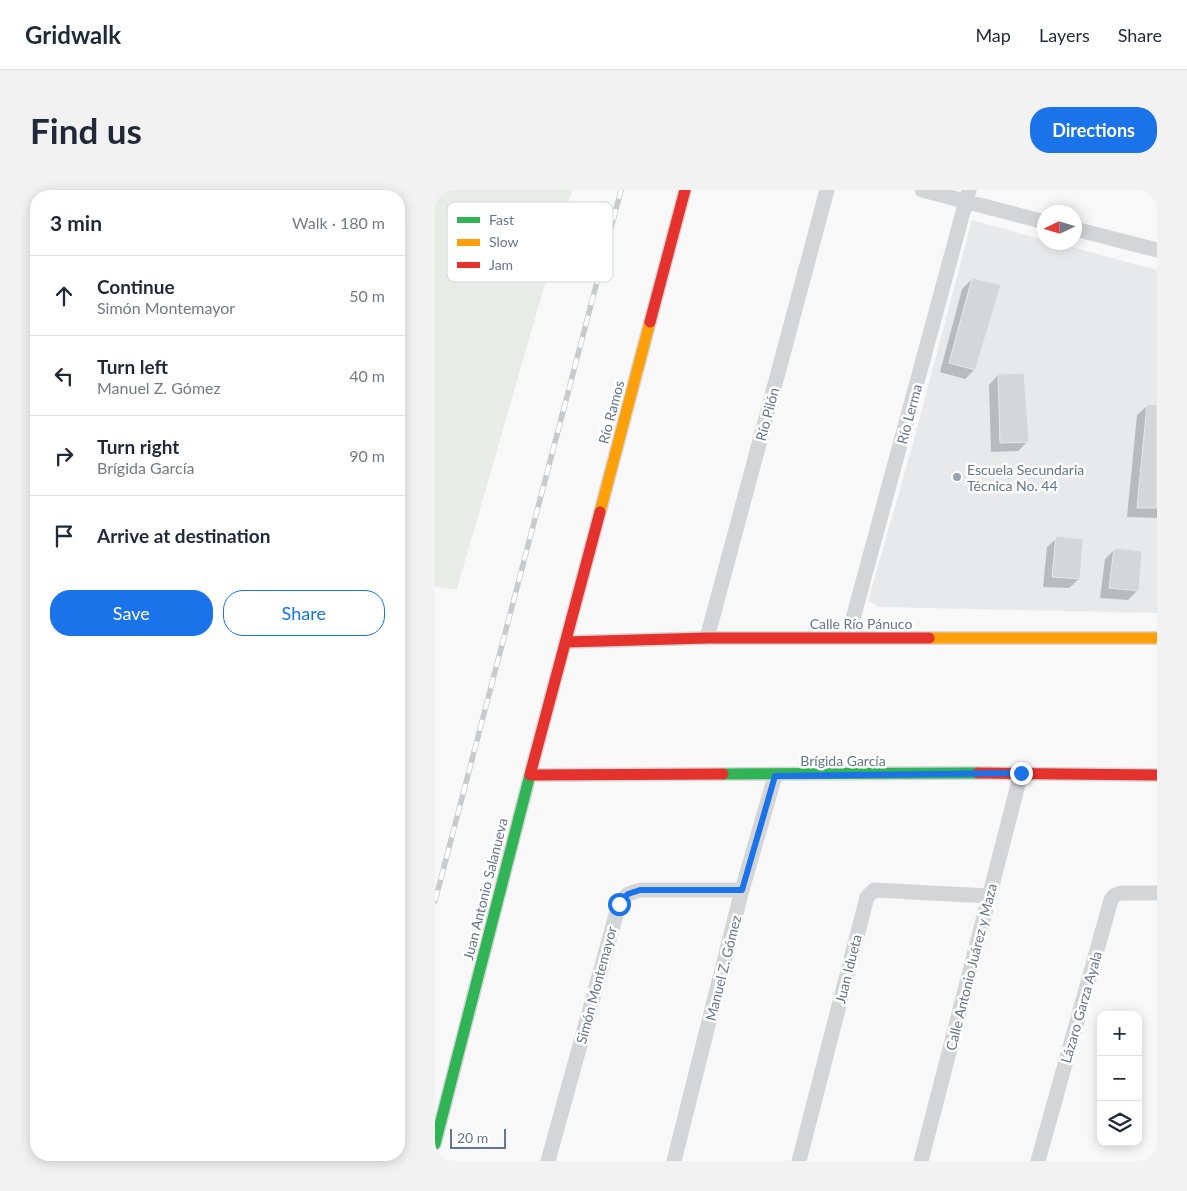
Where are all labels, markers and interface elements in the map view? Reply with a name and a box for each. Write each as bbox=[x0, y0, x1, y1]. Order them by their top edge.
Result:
text: Gridwalk bbox=[25, 20, 121, 49]
text: Map bbox=[975, 24, 1011, 46]
text: Layers bbox=[1039, 24, 1090, 46]
text: Share bbox=[1118, 24, 1162, 46]
button: Directions bbox=[1030, 107, 1157, 153]
text: Find us bbox=[30, 109, 142, 151]
legend bbox=[447, 202, 613, 282]
north arrow bbox=[1037, 205, 1082, 250]
text: 3 min bbox=[50, 210, 102, 235]
text: Fast bbox=[489, 211, 514, 228]
text: Walk · 180 m bbox=[292, 213, 385, 232]
text: Slow bbox=[489, 233, 519, 250]
text: Jam bbox=[489, 256, 513, 273]
text: Continue bbox=[97, 275, 175, 298]
icon: ahead bbox=[50, 282, 78, 310]
text: 50 m bbox=[349, 286, 385, 305]
text: Simón Montemayor bbox=[97, 298, 235, 317]
text: Turn left bbox=[97, 355, 168, 378]
icon: left bbox=[50, 362, 78, 390]
text: 40 m bbox=[349, 366, 385, 385]
text: Manuel Z. Gómez bbox=[97, 378, 221, 397]
street label: Río Ramos bbox=[594, 379, 628, 445]
street label: Río Lerma bbox=[893, 382, 925, 446]
street label: Río Pilón bbox=[752, 386, 782, 442]
text: Turn right bbox=[97, 435, 179, 458]
icon: right bbox=[50, 442, 78, 470]
text: 90 m bbox=[349, 446, 385, 465]
text: Brígida García bbox=[97, 458, 195, 477]
place label: Escuela Secundaria Técnica No. 44 bbox=[967, 461, 1084, 494]
marker: Escuela Secundaria Técnica No. 44 bbox=[951, 471, 963, 483]
icon: arrive bbox=[50, 522, 78, 550]
text: Arrive at destination bbox=[97, 524, 270, 547]
button: Save bbox=[50, 590, 213, 636]
button: Share bbox=[223, 590, 385, 636]
street label: Calle Río Pánuco bbox=[810, 615, 912, 632]
street label: Brígida García bbox=[800, 752, 886, 769]
route end bbox=[1010, 762, 1033, 785]
street label: Juan Antonio Salanueva bbox=[459, 816, 511, 962]
street label: Calle Antonio Juárez y Maza bbox=[942, 882, 1000, 1052]
route start bbox=[608, 893, 631, 916]
street label: Manuel Z. Gómez bbox=[702, 913, 744, 1023]
street label: Simón Montemayor bbox=[572, 924, 620, 1046]
street label: Juan Idueta bbox=[831, 933, 865, 1005]
street label: Lázaro Garza Ayala bbox=[1057, 949, 1105, 1065]
map controls bbox=[1097, 1011, 1142, 1146]
button: + bbox=[1097, 1011, 1142, 1056]
button: − bbox=[1097, 1056, 1142, 1101]
button: layers bbox=[1097, 1101, 1142, 1146]
scale bar bbox=[450, 1126, 506, 1149]
text: 20 m bbox=[457, 1129, 488, 1146]

